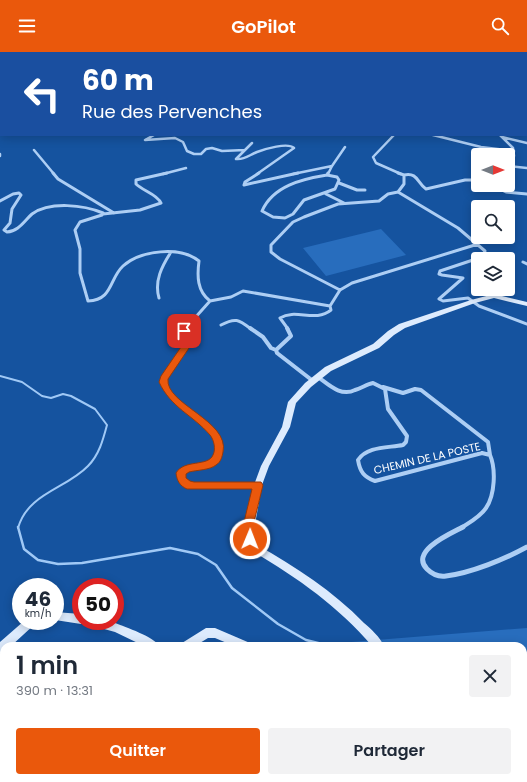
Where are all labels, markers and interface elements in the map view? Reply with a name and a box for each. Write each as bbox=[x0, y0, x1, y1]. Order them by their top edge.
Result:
text: GoPilot bbox=[231, 14, 296, 39]
icon: menu bbox=[16, 15, 38, 37]
icon: search bbox=[489, 15, 511, 37]
text: 60 m bbox=[82, 61, 154, 100]
icon: left bbox=[16, 68, 68, 120]
text: Rue des Pervenches bbox=[82, 99, 262, 124]
north arrow bbox=[471, 148, 515, 192]
map controls bbox=[471, 148, 515, 296]
button: search bbox=[471, 200, 515, 244]
button: layers bbox=[471, 252, 515, 296]
pin bbox=[167, 314, 201, 348]
icon: arrive bbox=[173, 320, 195, 342]
street label: CHEMIN DE LA POSTE bbox=[372, 438, 482, 478]
position arrow bbox=[229, 518, 271, 560]
speed limit sign: 50 bbox=[72, 578, 124, 630]
text: 46 bbox=[25, 585, 51, 613]
text: km/h bbox=[25, 606, 51, 621]
text: 1 min bbox=[16, 649, 78, 682]
button: close bbox=[469, 655, 511, 697]
text: 390 m · 13:31 bbox=[16, 681, 93, 700]
button: Quitter bbox=[16, 728, 260, 774]
button: Partager bbox=[268, 728, 511, 774]

